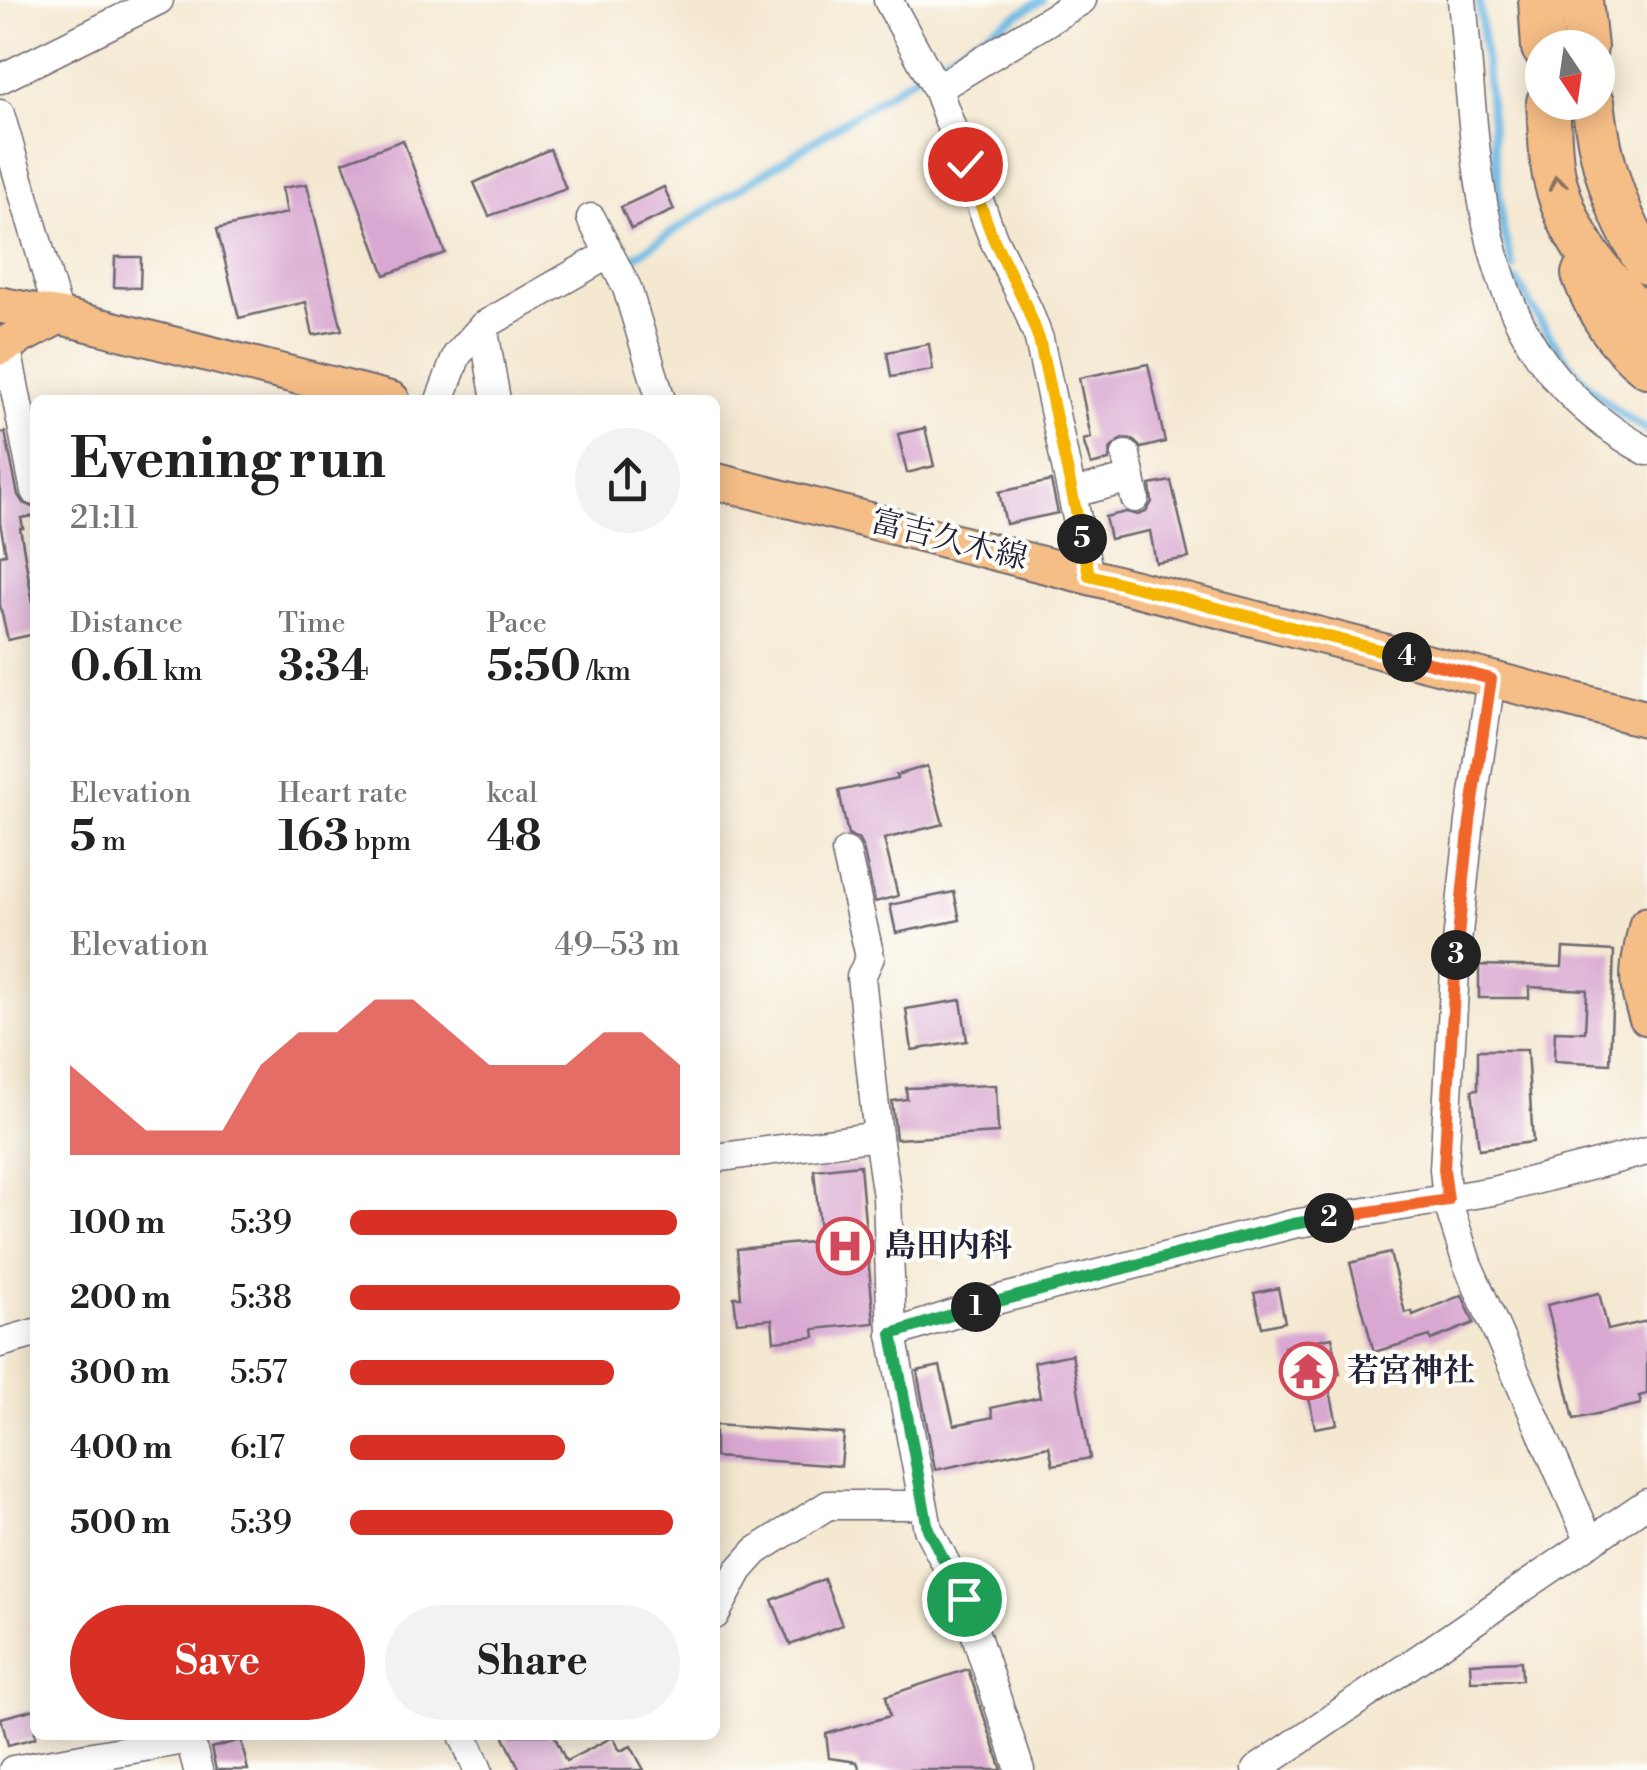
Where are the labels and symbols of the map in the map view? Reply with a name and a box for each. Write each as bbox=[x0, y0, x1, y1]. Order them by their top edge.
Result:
north arrow bbox=[1525, 30, 1615, 120]
pin bbox=[923, 122, 1008, 207]
one-way arrow bbox=[1548, 175, 1569, 192]
street label: 富吉久木線 bbox=[867, 501, 1031, 579]
pin: 5 bbox=[1057, 514, 1107, 564]
pin: 4 bbox=[1382, 632, 1432, 682]
pin: 3 bbox=[1431, 930, 1481, 980]
pin: 2 bbox=[1304, 1193, 1354, 1243]
hospital icon: 島田内科 bbox=[815, 1216, 875, 1276]
place label: 島田内科 bbox=[884, 1226, 1012, 1266]
pin: 1 bbox=[951, 1282, 1001, 1332]
temple icon: 若宮神社 bbox=[1278, 1341, 1338, 1401]
place label: 若宮神社 bbox=[1347, 1351, 1475, 1391]
pin bbox=[922, 1557, 1007, 1642]

